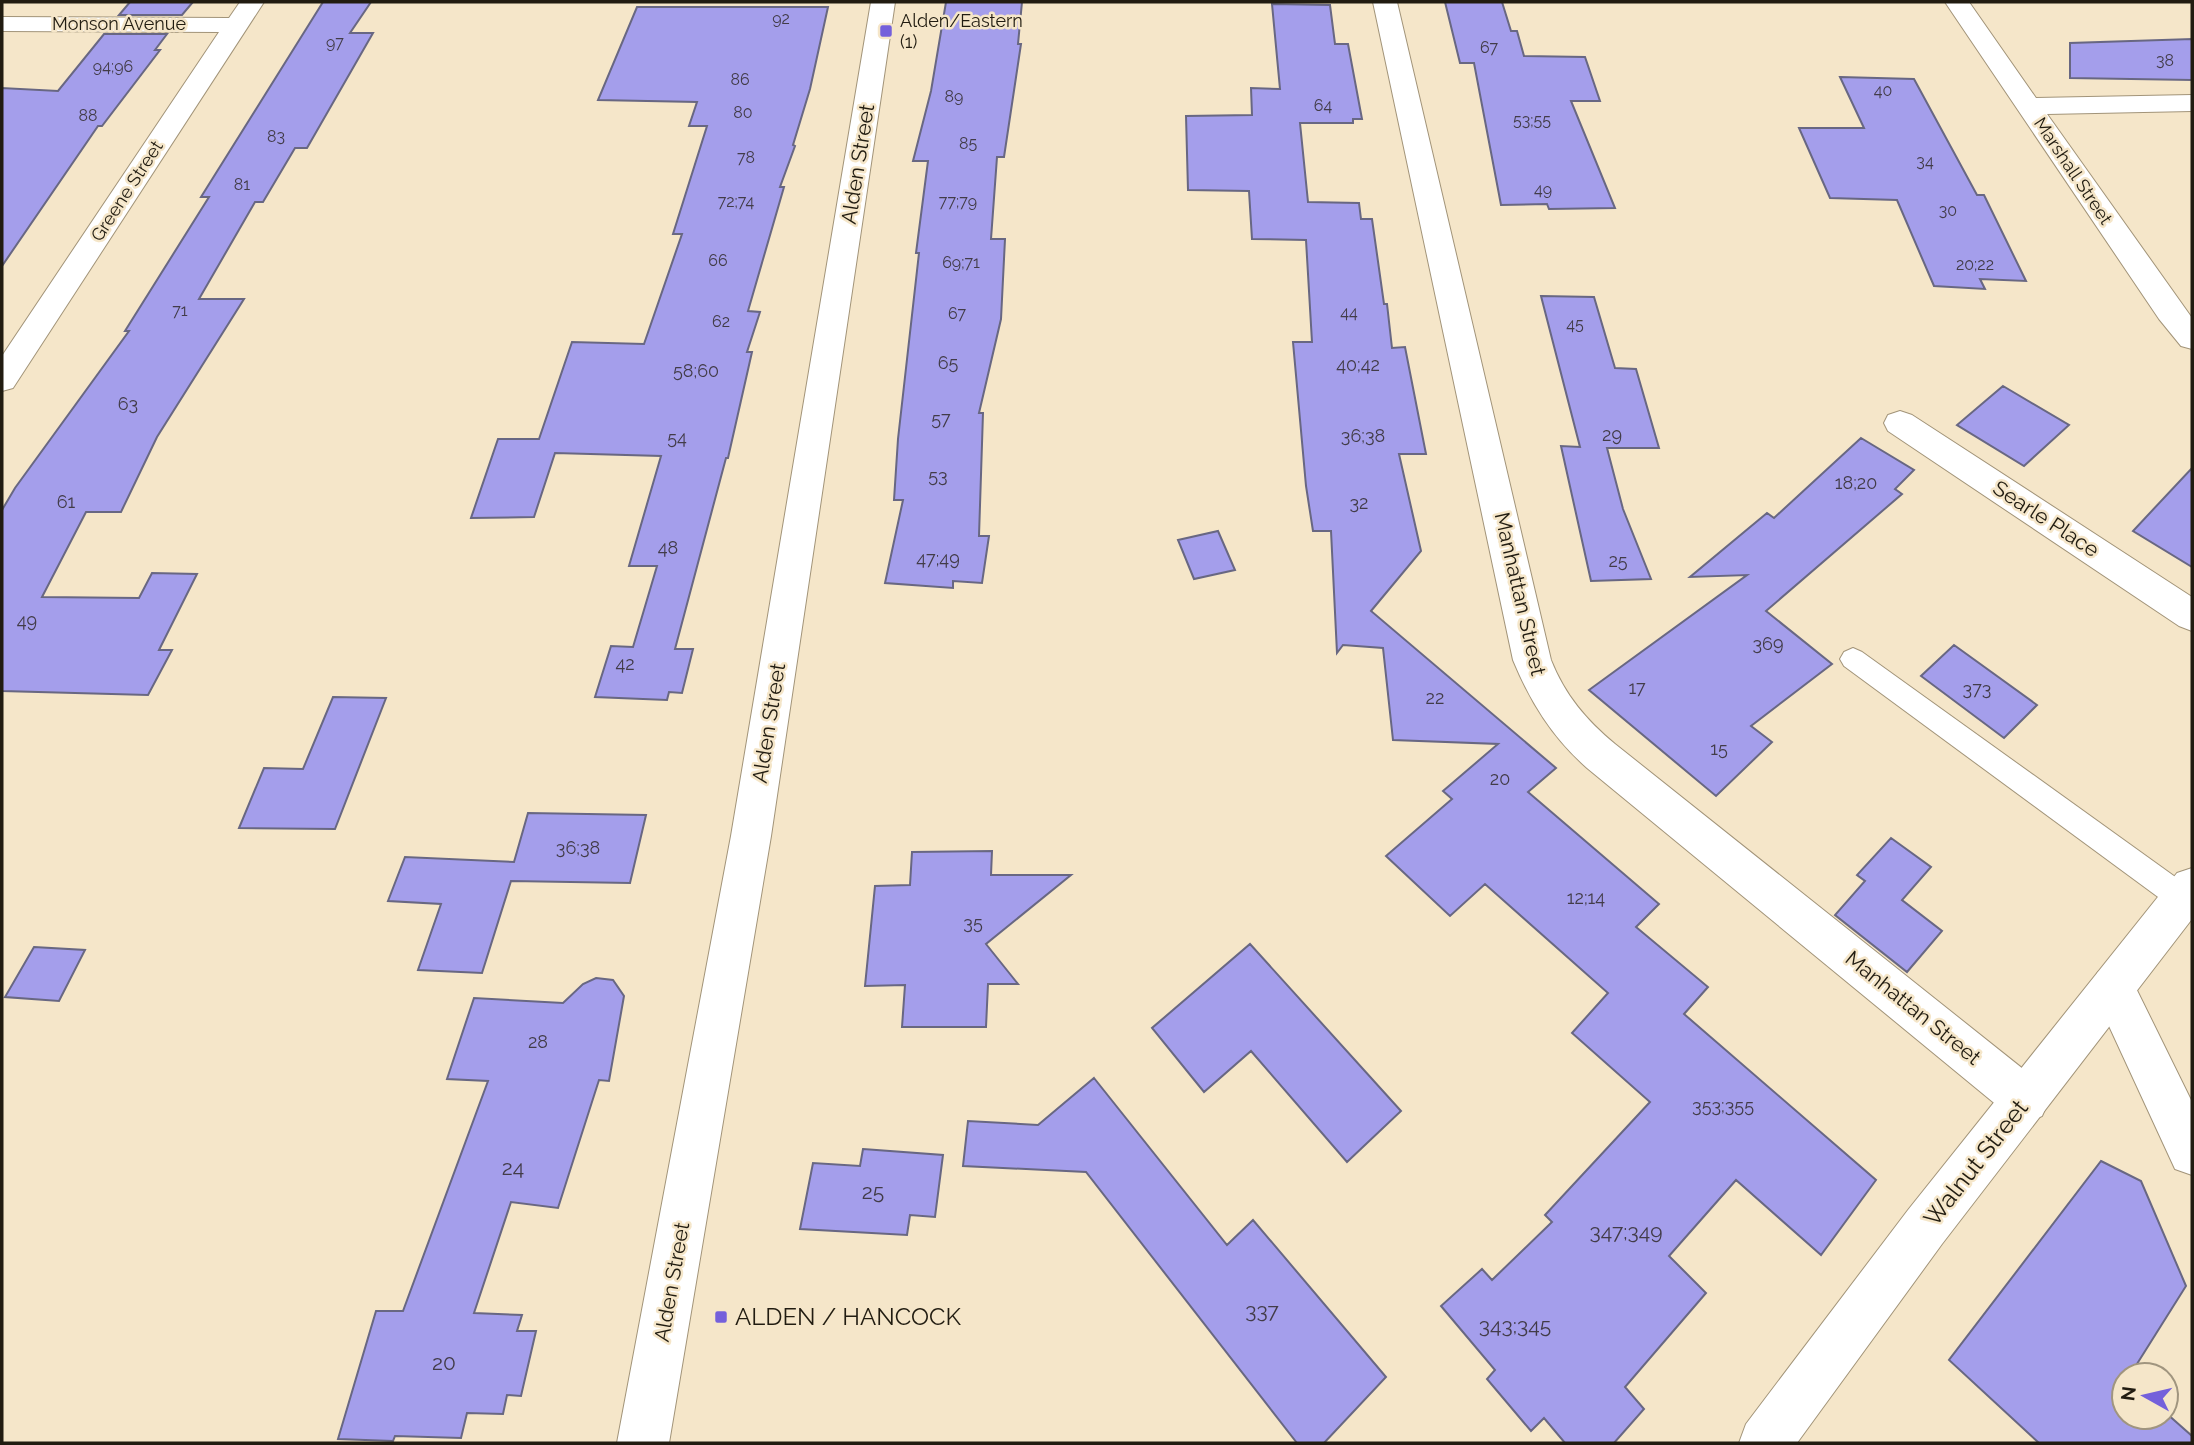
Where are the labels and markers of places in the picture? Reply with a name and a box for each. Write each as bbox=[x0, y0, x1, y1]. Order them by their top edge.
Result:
place label: Alden/Eastern (1) bbox=[900, 10, 1023, 52]
marker: Alden/Eastern (1) bbox=[878, 23, 894, 39]
place label: ALDEN / HANCOCK bbox=[735, 1302, 961, 1331]
marker: ALDEN / HANCOCK bbox=[713, 1309, 729, 1325]

